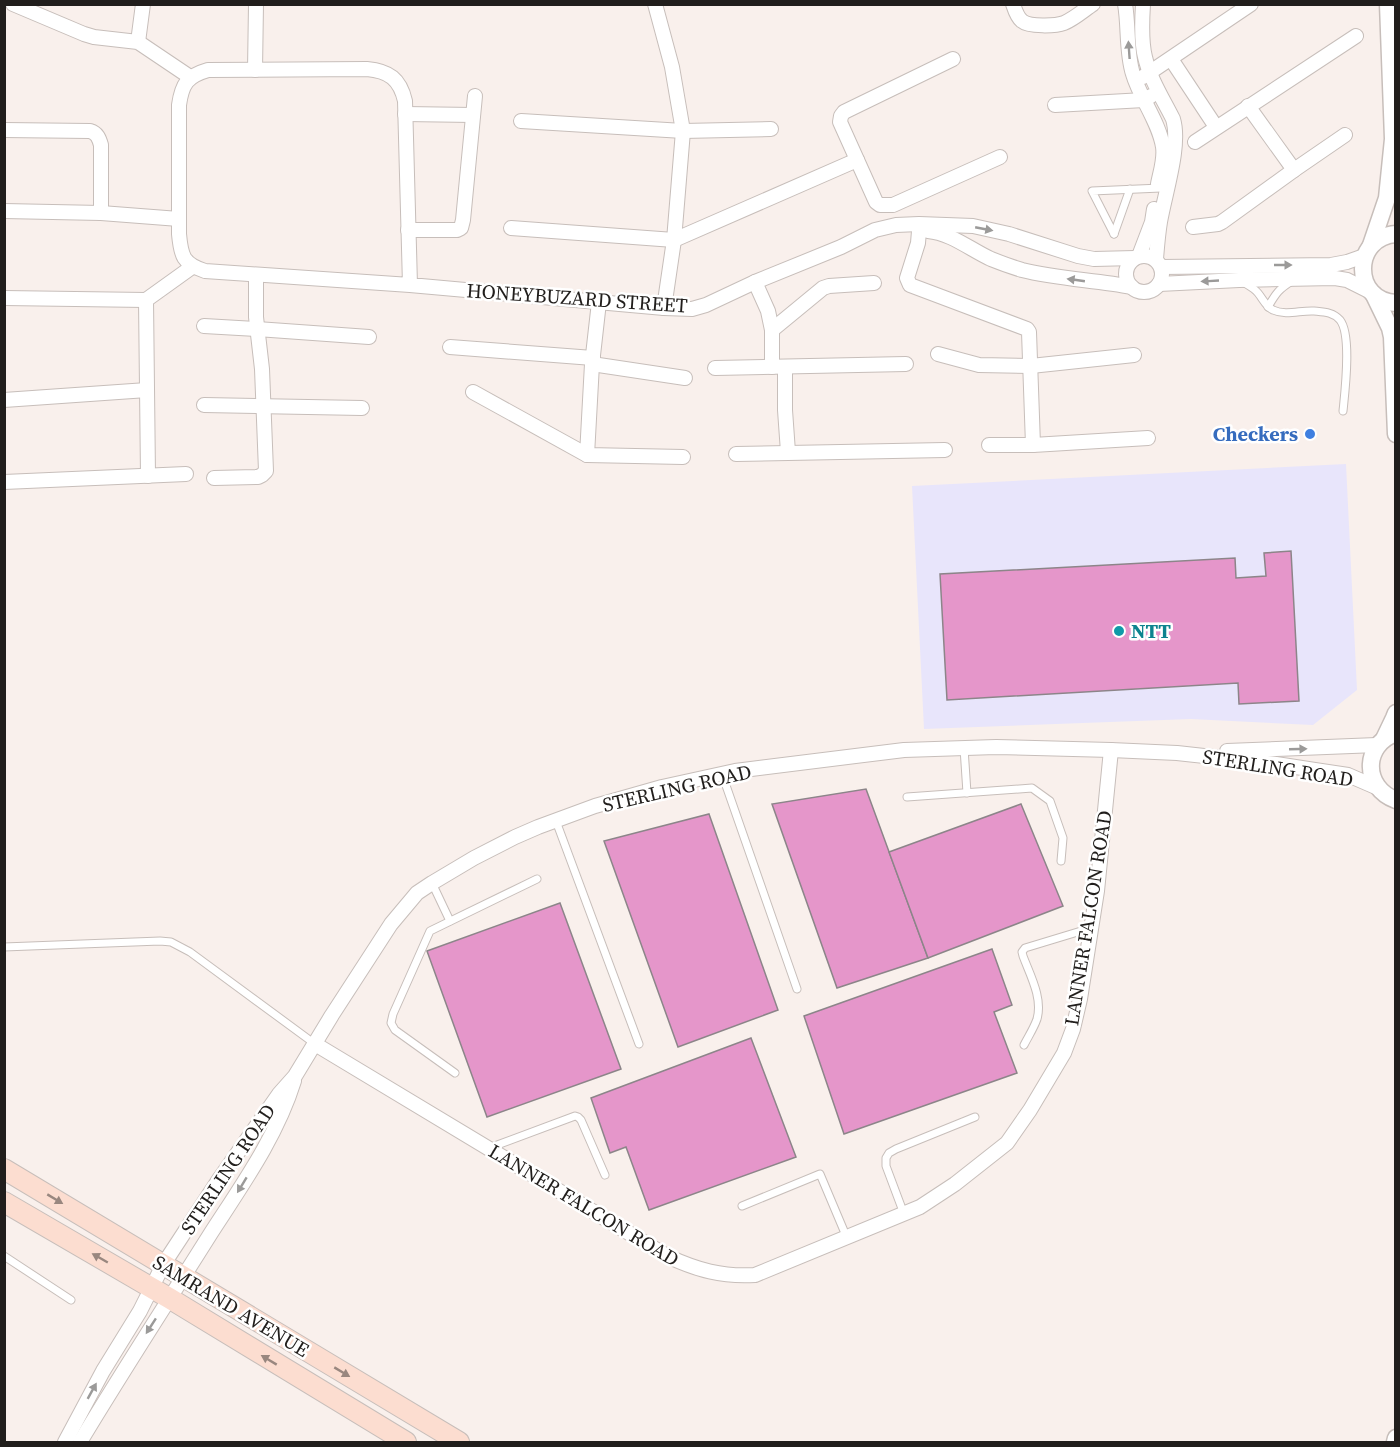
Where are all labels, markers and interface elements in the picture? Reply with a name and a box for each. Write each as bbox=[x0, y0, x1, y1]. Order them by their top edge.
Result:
one-way arrow bbox=[1125, 40, 1134, 59]
one-way arrow bbox=[975, 225, 994, 234]
one-way arrow bbox=[1273, 260, 1292, 270]
one-way arrow bbox=[1066, 275, 1085, 284]
street label: HONEYBUZARD STREET bbox=[465, 276, 689, 320]
one-way arrow bbox=[1200, 277, 1219, 286]
place label: Checkers bbox=[1213, 420, 1298, 448]
marker: Checkers bbox=[1303, 427, 1317, 441]
place label: NTT bbox=[1131, 617, 1171, 645]
marker: NTT bbox=[1112, 624, 1126, 638]
street label: STERLING ROAD bbox=[1201, 742, 1355, 794]
one-way arrow bbox=[1289, 744, 1308, 754]
street label: STERLING ROAD bbox=[600, 757, 754, 819]
street label: LANNER FALCON ROAD bbox=[1057, 808, 1119, 1028]
street label: STERLING ROAD bbox=[174, 1098, 282, 1240]
street label: LANNER FALCON ROAD bbox=[484, 1137, 684, 1273]
one-way arrow bbox=[236, 1177, 247, 1193]
one-way arrow bbox=[47, 1194, 63, 1205]
street label: SAMRAND AVENUE bbox=[148, 1248, 314, 1364]
one-way arrow bbox=[92, 1253, 108, 1264]
one-way arrow bbox=[146, 1318, 157, 1334]
one-way arrow bbox=[261, 1354, 277, 1365]
one-way arrow bbox=[334, 1367, 350, 1378]
one-way arrow bbox=[87, 1382, 97, 1399]

